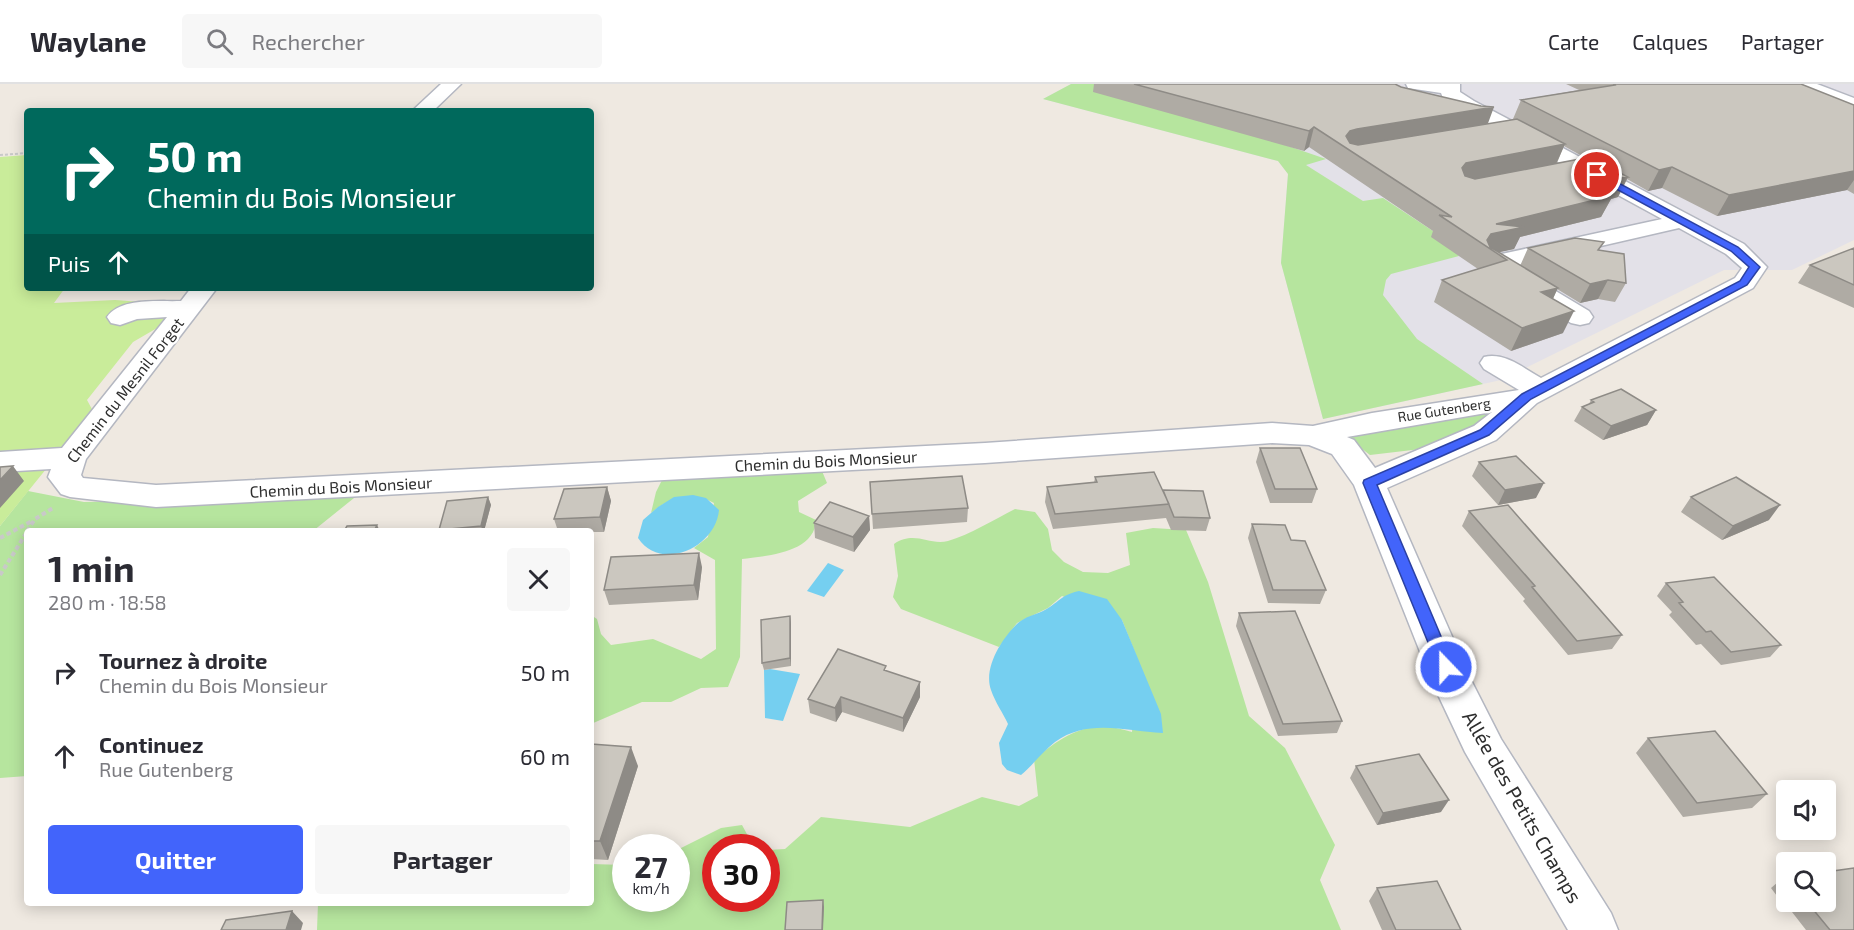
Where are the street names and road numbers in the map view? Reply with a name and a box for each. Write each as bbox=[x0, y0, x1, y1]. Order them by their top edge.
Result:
street label: Chemin du Mesnil Forget bbox=[62, 313, 187, 466]
street label: Rue Gutenberg bbox=[1396, 394, 1492, 425]
street label: Chemin du Bois Monsieur bbox=[734, 446, 918, 475]
street label: Chemin du Bois Monsieur bbox=[249, 472, 433, 501]
street label: Allée des Petits Champs bbox=[1458, 706, 1588, 907]

